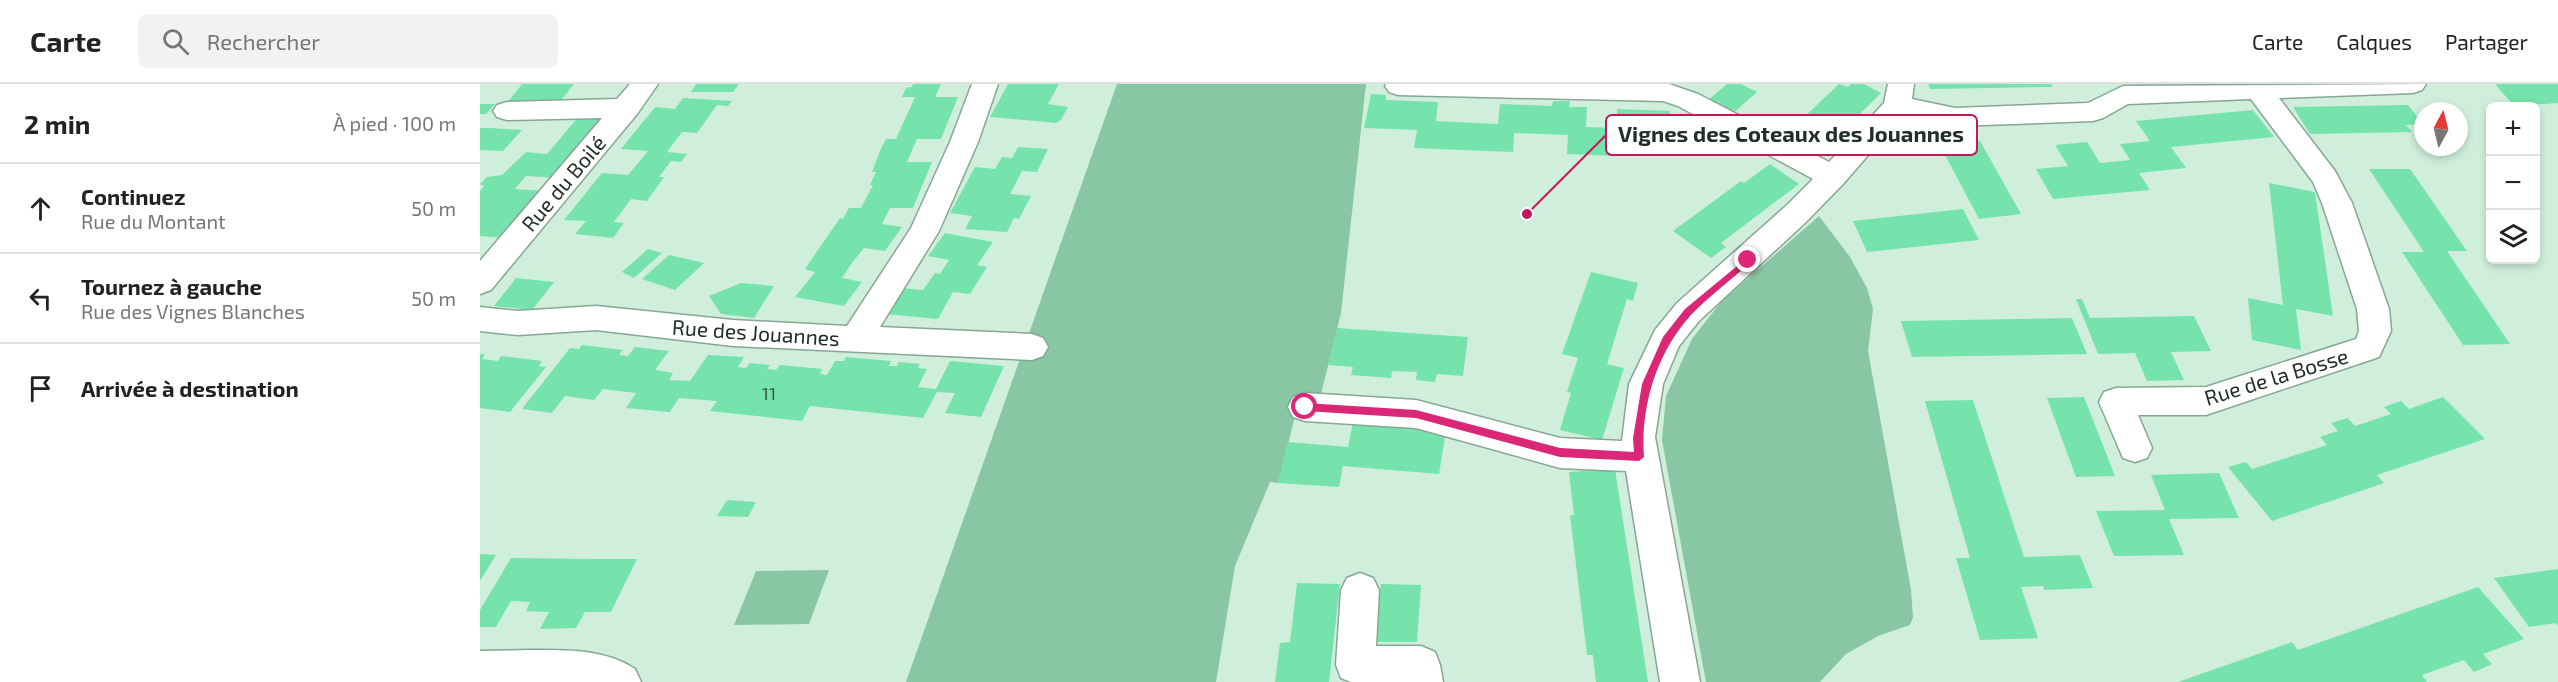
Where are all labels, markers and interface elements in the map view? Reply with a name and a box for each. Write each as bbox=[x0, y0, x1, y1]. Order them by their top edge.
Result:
search box bbox=[138, 14, 558, 68]
text: Carte bbox=[30, 24, 102, 58]
icon: search bbox=[159, 25, 192, 58]
text: Rechercher bbox=[207, 28, 320, 54]
text: Carte bbox=[2252, 29, 2303, 54]
text: Calques bbox=[2336, 29, 2412, 54]
text: Partager bbox=[2445, 29, 2528, 54]
north arrow bbox=[2414, 102, 2468, 156]
map controls bbox=[2486, 102, 2540, 264]
button: + bbox=[2486, 102, 2540, 156]
text: 2 min bbox=[24, 108, 90, 139]
text: À pied · 100 m bbox=[333, 111, 456, 135]
callout: Vignes des Coteaux des Jouannes bbox=[1606, 115, 1977, 155]
text: Vignes des Coteaux des Jouannes bbox=[1618, 120, 1964, 146]
street label: Rue du Boilé bbox=[516, 130, 610, 236]
button: − bbox=[2486, 156, 2540, 210]
text: Continuez bbox=[81, 183, 185, 209]
icon: ahead bbox=[24, 192, 57, 225]
text: 50 m bbox=[411, 196, 456, 220]
text: Rue du Montant bbox=[81, 209, 226, 233]
button: layers bbox=[2486, 210, 2540, 264]
route end bbox=[1734, 246, 1760, 272]
text: Tournez à gauche bbox=[81, 273, 262, 299]
icon: left bbox=[24, 282, 57, 315]
text: 50 m bbox=[411, 286, 456, 310]
text: Rue des Vignes Blanches bbox=[81, 299, 305, 323]
street label: Rue des Jouannes bbox=[671, 314, 841, 350]
street label: Rue de la Bosse bbox=[2201, 342, 2351, 410]
icon: arrive bbox=[24, 372, 57, 405]
text: Arrivée à destination bbox=[81, 375, 299, 401]
house number: 11 bbox=[762, 382, 776, 404]
route start bbox=[1291, 393, 1317, 419]

